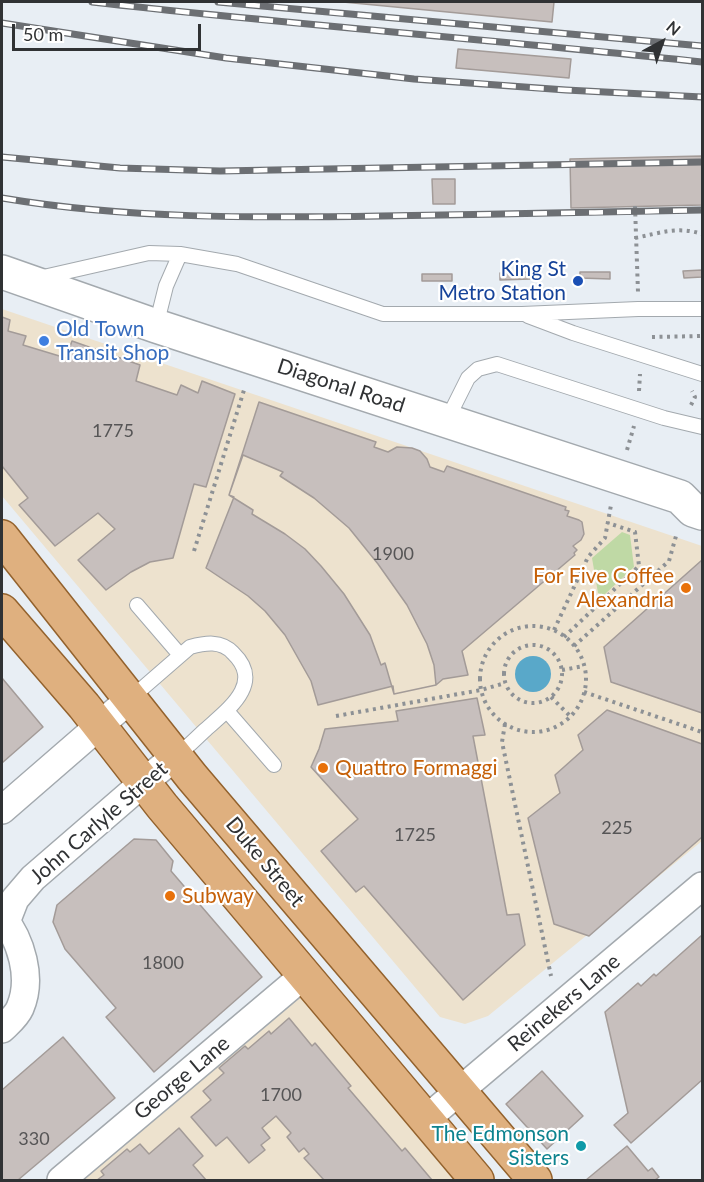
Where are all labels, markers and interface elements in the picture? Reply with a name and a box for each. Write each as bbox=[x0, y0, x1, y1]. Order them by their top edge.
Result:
scale bar bbox=[15, 12, 204, 50]
north arrow bbox=[632, 12, 692, 72]
text: N bbox=[663, 17, 685, 39]
text: 50 m bbox=[23, 23, 63, 45]
place label: King St Metro Station bbox=[438, 256, 566, 306]
marker: King St Metro Station bbox=[571, 274, 585, 288]
place label: Old Town Transit Shop bbox=[56, 316, 169, 366]
marker: Old Town Transit Shop bbox=[37, 334, 51, 348]
street label: Diagonal Road bbox=[274, 353, 408, 419]
house number: 1775 bbox=[92, 420, 134, 442]
house number: 1900 bbox=[372, 543, 414, 565]
place label: For Five Coffee Alexandria bbox=[533, 563, 674, 613]
marker: For Five Coffee Alexandria bbox=[679, 581, 693, 595]
place label: Quattro Formaggi bbox=[335, 755, 498, 781]
street label: John Carlyle Street bbox=[25, 756, 173, 890]
marker: Quattro Formaggi bbox=[316, 761, 330, 775]
street label: Duke Street bbox=[220, 812, 310, 912]
house number: 225 bbox=[601, 817, 633, 839]
house number: 1725 bbox=[394, 824, 436, 846]
place label: Subway bbox=[182, 883, 254, 909]
marker: Subway bbox=[163, 889, 177, 903]
street label: Reinekers Lane bbox=[503, 949, 625, 1057]
house number: 1800 bbox=[142, 952, 184, 974]
street label: George Lane bbox=[129, 1031, 235, 1125]
house number: 1700 bbox=[260, 1084, 302, 1106]
place label: The Edmonson Sisters bbox=[432, 1121, 569, 1171]
house number: 330 bbox=[18, 1128, 50, 1150]
marker: The Edmonson Sisters bbox=[574, 1139, 588, 1153]

